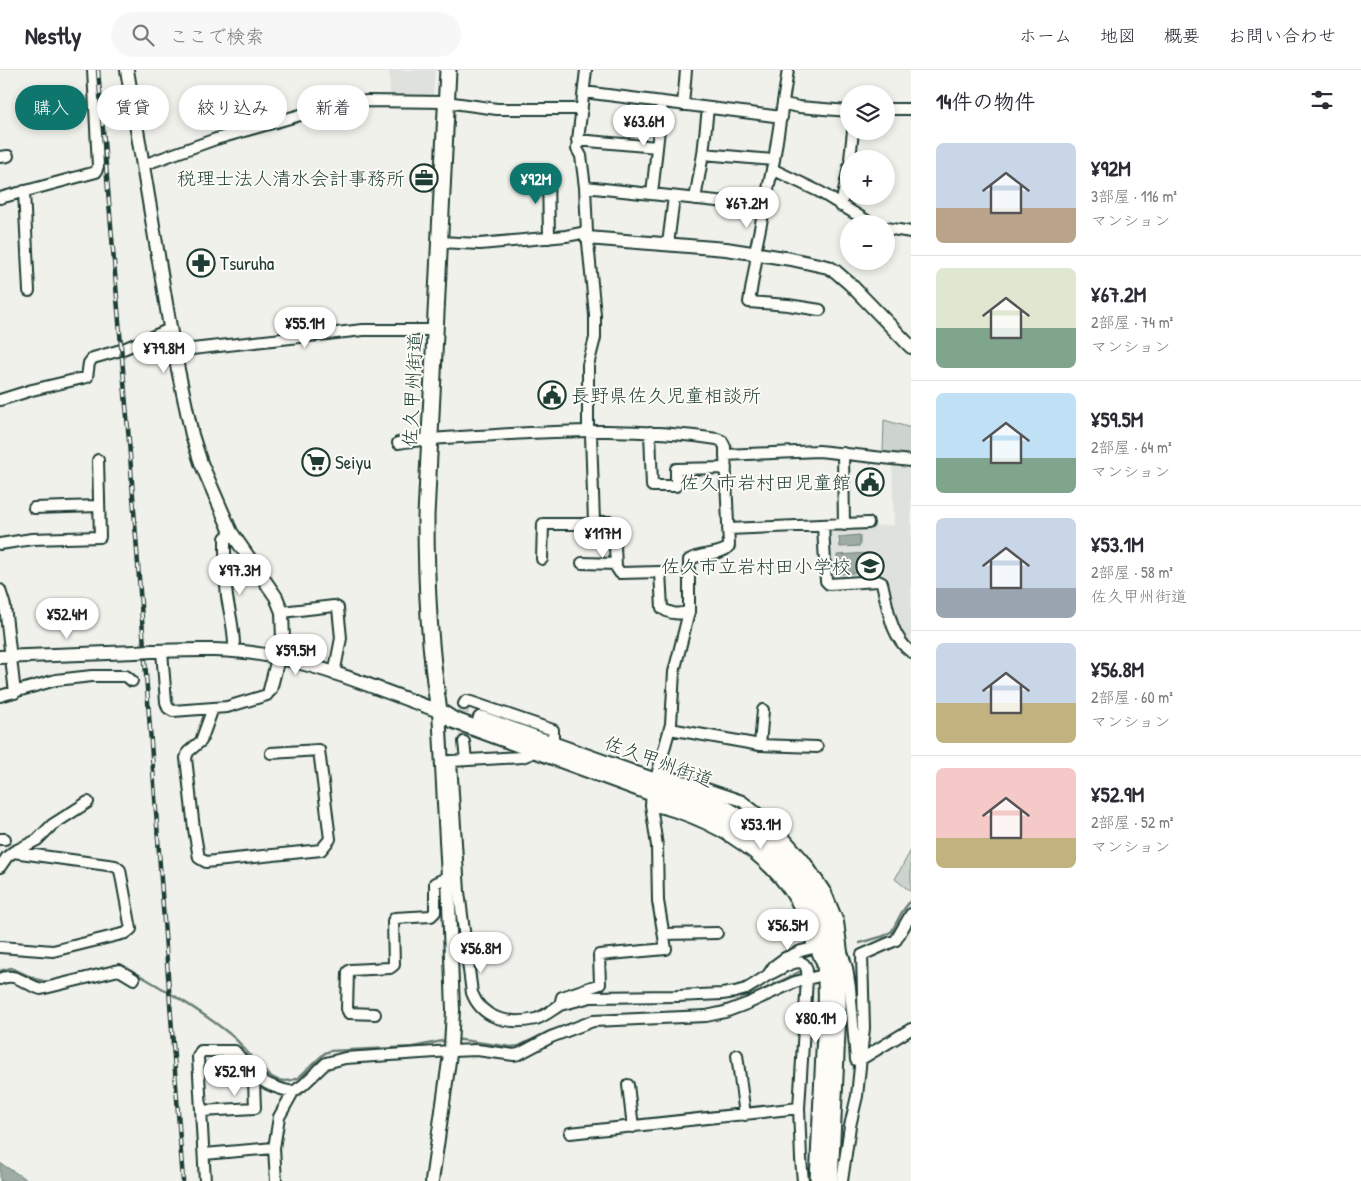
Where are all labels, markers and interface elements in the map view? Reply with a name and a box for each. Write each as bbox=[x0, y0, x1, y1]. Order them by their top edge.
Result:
search box bbox=[111, 12, 461, 57]
text: Nestly bbox=[25, 19, 81, 51]
icon: search bbox=[129, 21, 157, 49]
text: ここで検索 bbox=[169, 23, 264, 49]
text: ホーム bbox=[1019, 23, 1072, 48]
text: 地図 bbox=[1100, 23, 1136, 48]
text: 概要 bbox=[1164, 23, 1200, 48]
text: お問い合わせ bbox=[1228, 23, 1336, 48]
chip: 購入 bbox=[15, 85, 87, 130]
chip: 賃貸 bbox=[97, 85, 169, 130]
chip: 絞り込み bbox=[179, 85, 287, 130]
chip: 新着 bbox=[297, 85, 369, 130]
map controls bbox=[840, 85, 895, 270]
button: layers bbox=[840, 85, 895, 140]
icon: filters bbox=[1308, 86, 1336, 114]
text: 14件の物件 bbox=[936, 87, 1036, 116]
pin: ¥63.6M bbox=[603, 104, 685, 147]
text: ¥63.6M bbox=[624, 110, 664, 132]
button: + bbox=[840, 150, 895, 205]
text: ¥92M bbox=[1091, 154, 1131, 183]
pin: ¥92M bbox=[506, 162, 566, 205]
office icon: 税理士法人清水会計事務所 bbox=[409, 163, 439, 193]
icon: home bbox=[976, 163, 1036, 223]
place label: 税理士法人清水会計事務所 bbox=[177, 165, 405, 191]
text: ¥92M bbox=[521, 168, 551, 190]
text: 3部屋 · 116 m² bbox=[1091, 185, 1177, 207]
pin: ¥67.2M bbox=[706, 186, 788, 229]
text: ¥67.2M bbox=[726, 192, 768, 214]
text: マンション bbox=[1091, 209, 1170, 231]
button: − bbox=[840, 215, 895, 270]
pharmacy icon: Tsuruha bbox=[186, 248, 216, 278]
place label: Tsuruha bbox=[220, 250, 275, 276]
text: ¥67.2M bbox=[1091, 280, 1146, 309]
icon: home bbox=[976, 288, 1036, 348]
pin: ¥55.1M bbox=[264, 306, 346, 349]
text: 2部屋 · 74 m² bbox=[1091, 311, 1173, 333]
text: ¥55.1M bbox=[285, 312, 325, 334]
pin: ¥79.8M bbox=[123, 332, 205, 374]
street label: 佐久甲州街道 bbox=[396, 332, 428, 448]
text: マンション bbox=[1091, 335, 1170, 357]
text: ¥79.8M bbox=[143, 337, 185, 359]
public building icon: 長野県佐久児童相談所 bbox=[537, 380, 567, 410]
place label: 長野県佐久児童相談所 bbox=[571, 382, 761, 408]
text: ¥59.5M bbox=[1091, 405, 1143, 434]
icon: home bbox=[976, 413, 1036, 473]
text: 2部屋 · 64 m² bbox=[1091, 436, 1172, 458]
supermarket icon: Seiyu bbox=[301, 447, 331, 477]
place label: Seiyu bbox=[335, 449, 372, 475]
text: マンション bbox=[1091, 460, 1170, 482]
public building icon: 佐久市岩村田児童館 bbox=[855, 467, 885, 497]
place label: 佐久市岩村田児童館 bbox=[680, 469, 851, 495]
pin: ¥117M bbox=[568, 516, 638, 559]
text: ¥117M bbox=[585, 522, 621, 544]
text: ¥53.1M bbox=[1091, 530, 1144, 559]
icon: home bbox=[976, 538, 1036, 598]
school or university icon: 佐久市立岩村田小学校 bbox=[855, 551, 885, 581]
place label: 佐久市立岩村田小学校 bbox=[661, 553, 851, 579]
pin: ¥97.3M bbox=[199, 554, 281, 596]
text: ¥97.3M bbox=[219, 559, 261, 581]
text: 2部屋 · 58 m² bbox=[1091, 561, 1173, 583]
text: 佐久甲州街道 bbox=[1091, 585, 1187, 607]
pin: ¥52.4M bbox=[26, 598, 108, 640]
text: ¥52.4M bbox=[47, 603, 87, 625]
pin: ¥59.5M bbox=[255, 634, 337, 676]
text: ¥59.5M bbox=[276, 639, 316, 661]
text: ¥56.8M bbox=[1091, 655, 1144, 684]
icon: home bbox=[976, 663, 1036, 723]
text: 2部屋 · 60 m² bbox=[1091, 686, 1173, 708]
text: マンション bbox=[1091, 710, 1170, 732]
street label: 佐久甲州街道 bbox=[601, 729, 717, 793]
text: ¥52.9M bbox=[1091, 780, 1144, 809]
icon: home bbox=[976, 788, 1036, 848]
pin: ¥53.1M bbox=[720, 808, 802, 850]
text: 2部屋 · 52 m² bbox=[1091, 811, 1174, 833]
text: ¥53.1M bbox=[741, 813, 781, 835]
text: マンション bbox=[1091, 835, 1170, 857]
pin: ¥56.5M bbox=[747, 908, 829, 951]
text: ¥56.5M bbox=[768, 914, 808, 936]
pin: ¥56.8M bbox=[440, 932, 522, 974]
text: ¥56.8M bbox=[461, 937, 501, 959]
pin: ¥80.1M bbox=[775, 1002, 857, 1044]
text: ¥80.1M bbox=[796, 1007, 836, 1029]
pin: ¥52.9M bbox=[194, 1054, 276, 1097]
text: ¥52.9M bbox=[215, 1060, 255, 1082]

